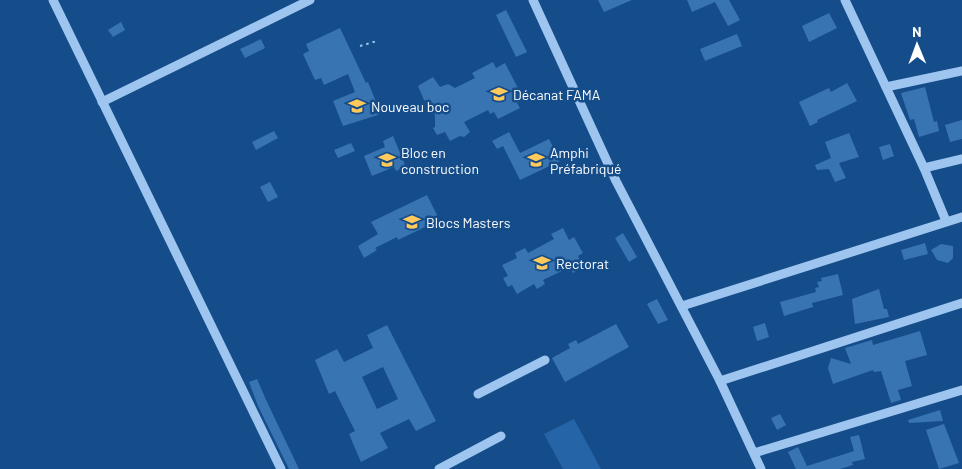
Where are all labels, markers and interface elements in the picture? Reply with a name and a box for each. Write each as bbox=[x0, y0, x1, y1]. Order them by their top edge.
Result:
north arrow bbox=[892, 20, 942, 70]
text: N bbox=[912, 23, 922, 40]
school or university icon: Décanat FAMA bbox=[489, 84, 509, 104]
place label: Décanat FAMA bbox=[513, 86, 601, 103]
school or university icon: Nouveau boc bbox=[347, 96, 367, 116]
place label: Nouveau boc bbox=[371, 98, 449, 115]
place label: Bloc en construction bbox=[401, 144, 479, 177]
place label: Amphi Préfabriqué bbox=[550, 144, 622, 177]
school or university icon: Bloc en construction bbox=[377, 150, 397, 170]
school or university icon: Amphi Préfabriqué bbox=[526, 150, 546, 170]
school or university icon: Blocs Masters bbox=[402, 212, 422, 232]
place label: Blocs Masters bbox=[426, 214, 511, 231]
school or university icon: Rectorat bbox=[532, 253, 552, 273]
place label: Rectorat bbox=[556, 255, 609, 272]

